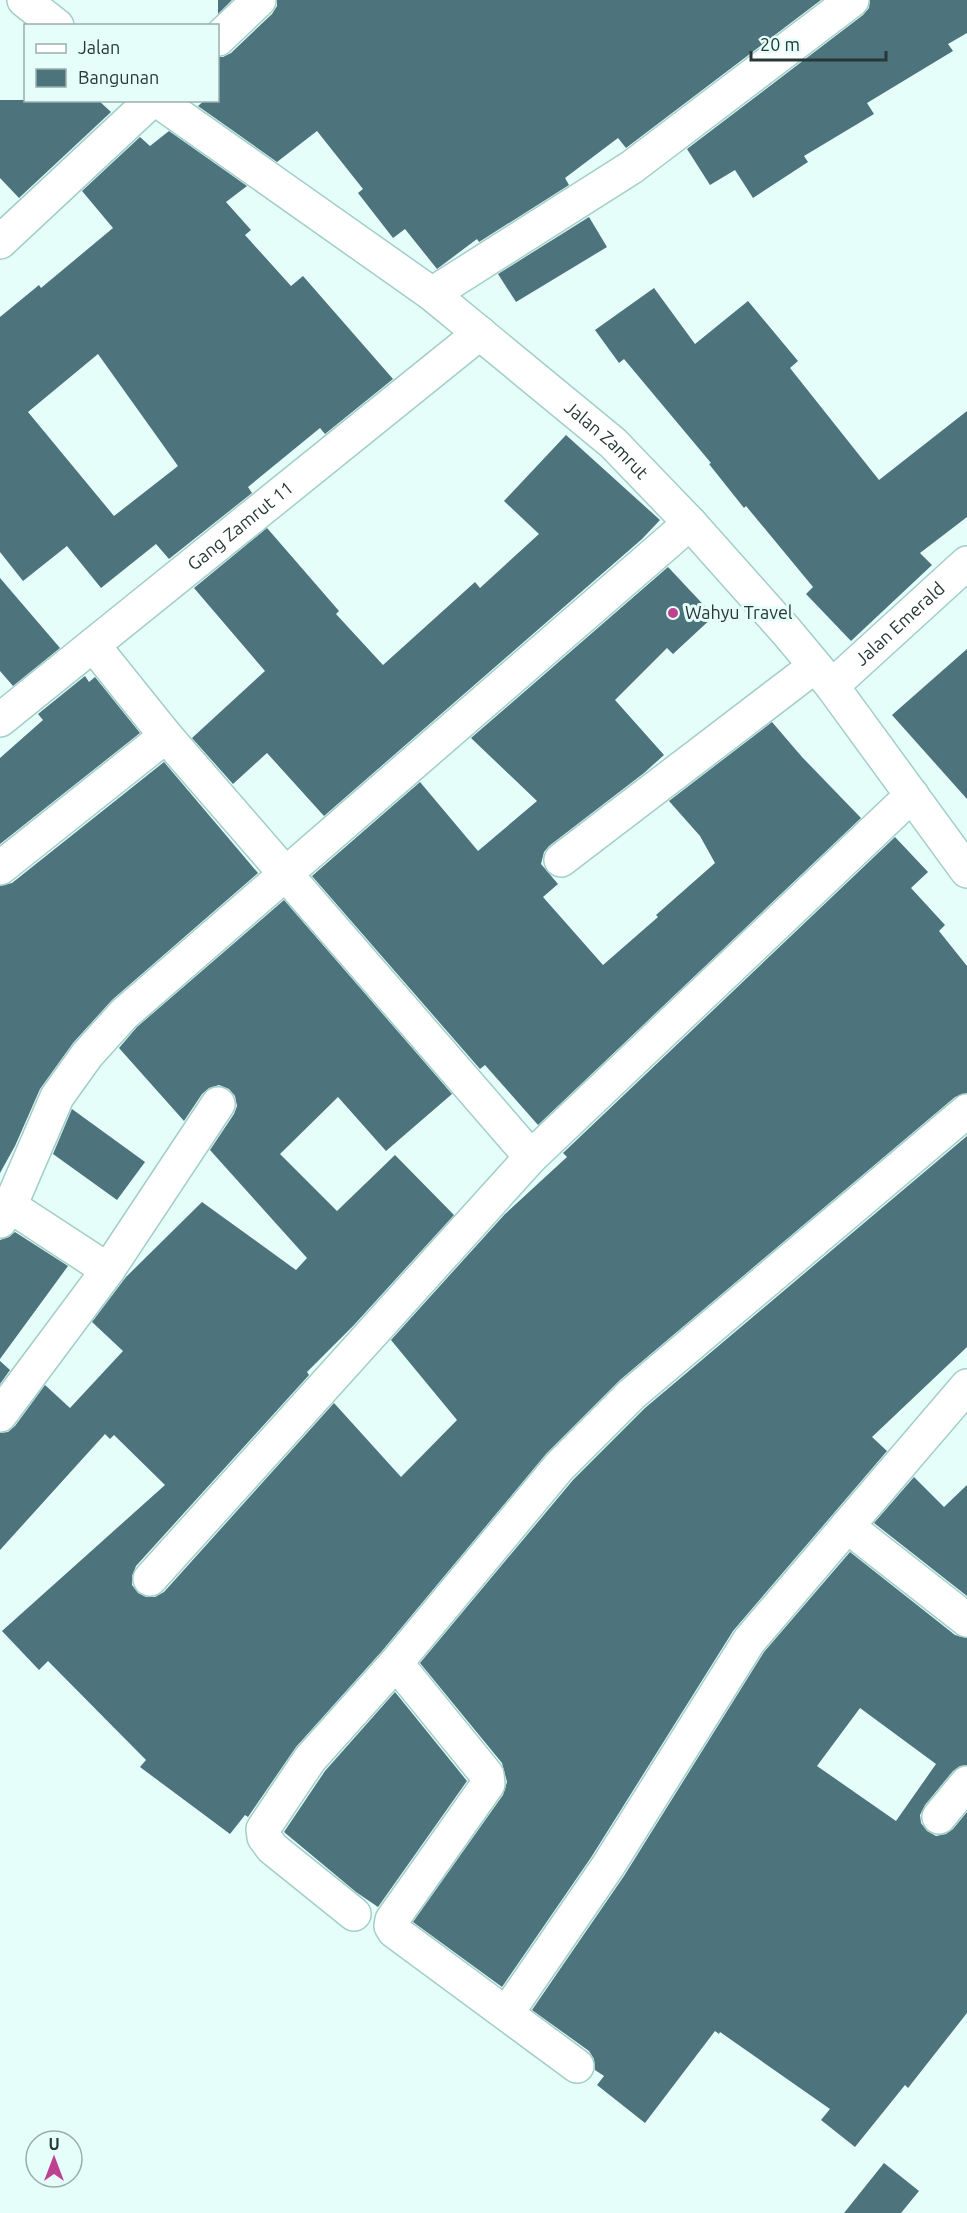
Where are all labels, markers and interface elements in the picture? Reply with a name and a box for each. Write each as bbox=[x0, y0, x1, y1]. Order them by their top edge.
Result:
legend bbox=[24, 24, 219, 102]
scale bar bbox=[751, 24, 886, 62]
text: 20 m bbox=[760, 34, 800, 54]
text: Jalan bbox=[78, 37, 120, 57]
text: Bangunan bbox=[78, 67, 159, 87]
street label: Jalan Zamrut bbox=[561, 396, 653, 482]
street label: Gang Zamrut 11 bbox=[183, 477, 297, 574]
street label: Jalan Emerald bbox=[851, 578, 948, 669]
place label: Wahyu Travel bbox=[685, 602, 793, 622]
marker: Wahyu Travel bbox=[666, 606, 680, 620]
north arrow bbox=[24, 2129, 84, 2189]
text: U bbox=[48, 2135, 60, 2153]

